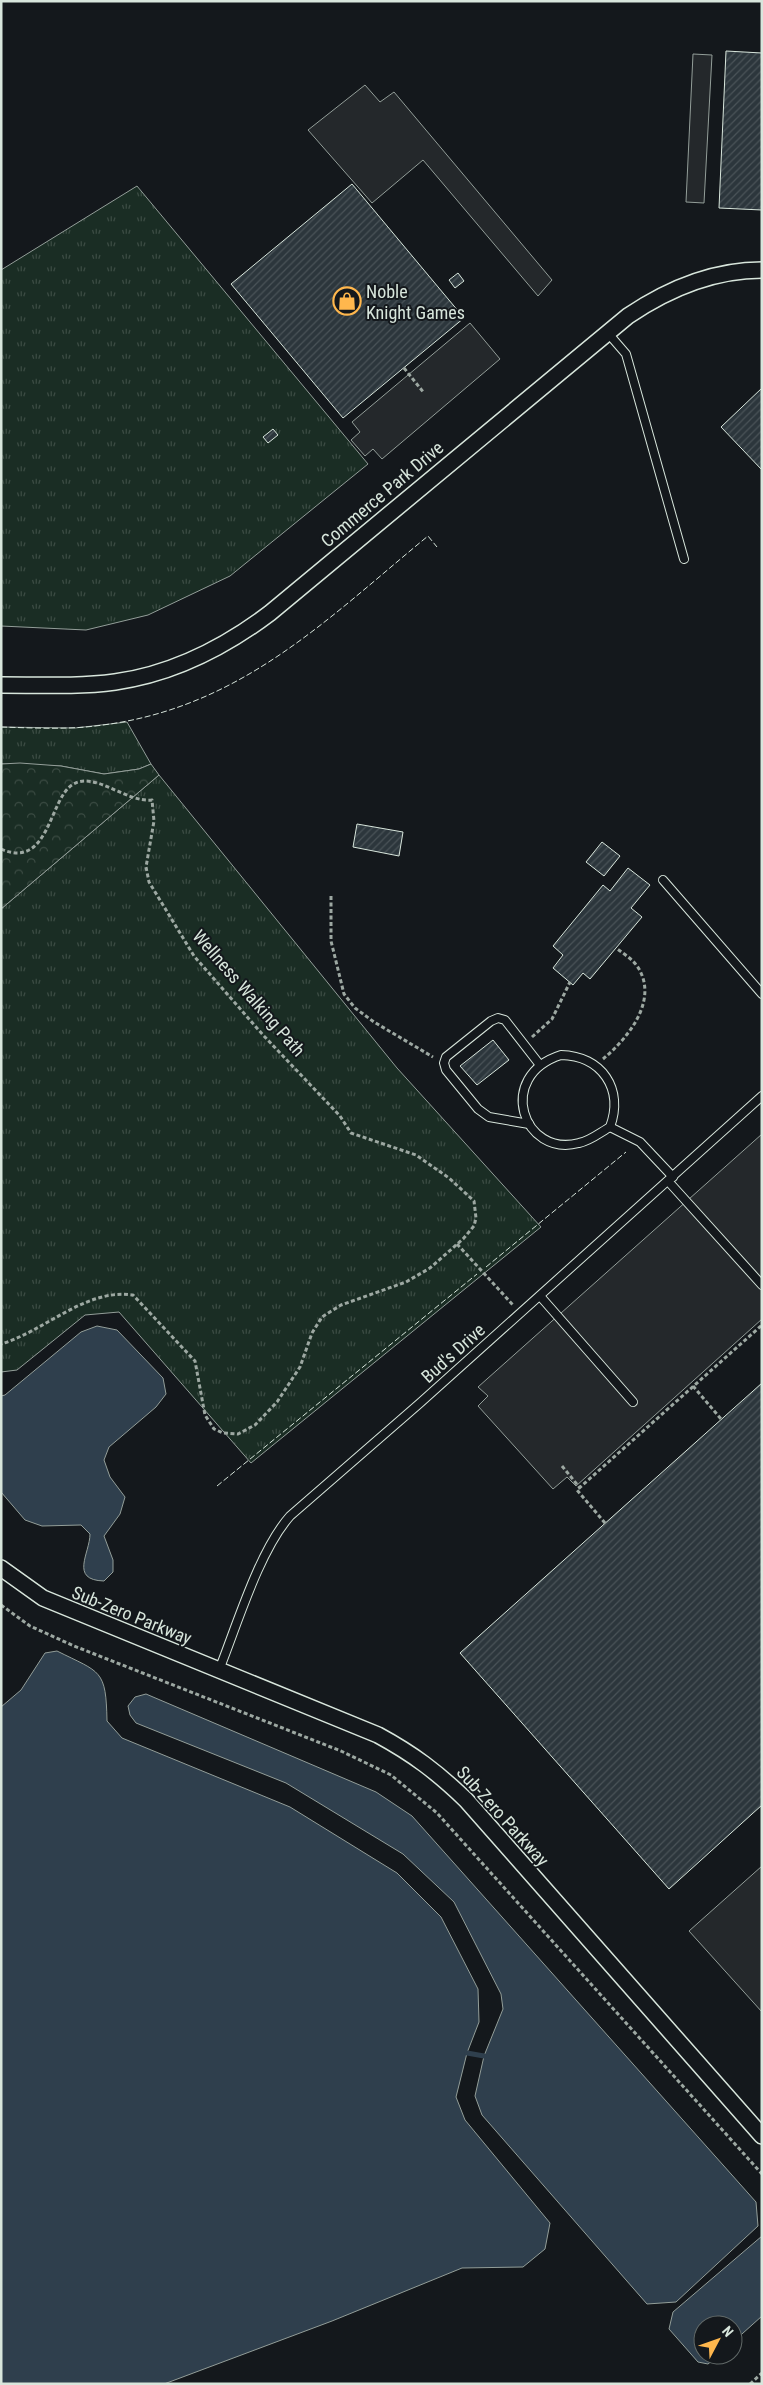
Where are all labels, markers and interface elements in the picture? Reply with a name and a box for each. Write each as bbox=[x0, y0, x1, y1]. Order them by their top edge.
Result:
place label: Noble Knight Games bbox=[366, 281, 465, 323]
shop icon: Noble Knight Games bbox=[332, 286, 362, 316]
street label: Commerce Park Drive bbox=[317, 437, 447, 551]
street label: Wellness Walking Path bbox=[188, 926, 310, 1060]
street label: Bud's Drive bbox=[417, 1319, 489, 1387]
street label: Sub-Zero Parkway bbox=[69, 1581, 195, 1649]
street label: Sub-Zero Parkway bbox=[453, 1762, 554, 1871]
north arrow bbox=[693, 2315, 743, 2365]
text: N bbox=[719, 2323, 737, 2340]

